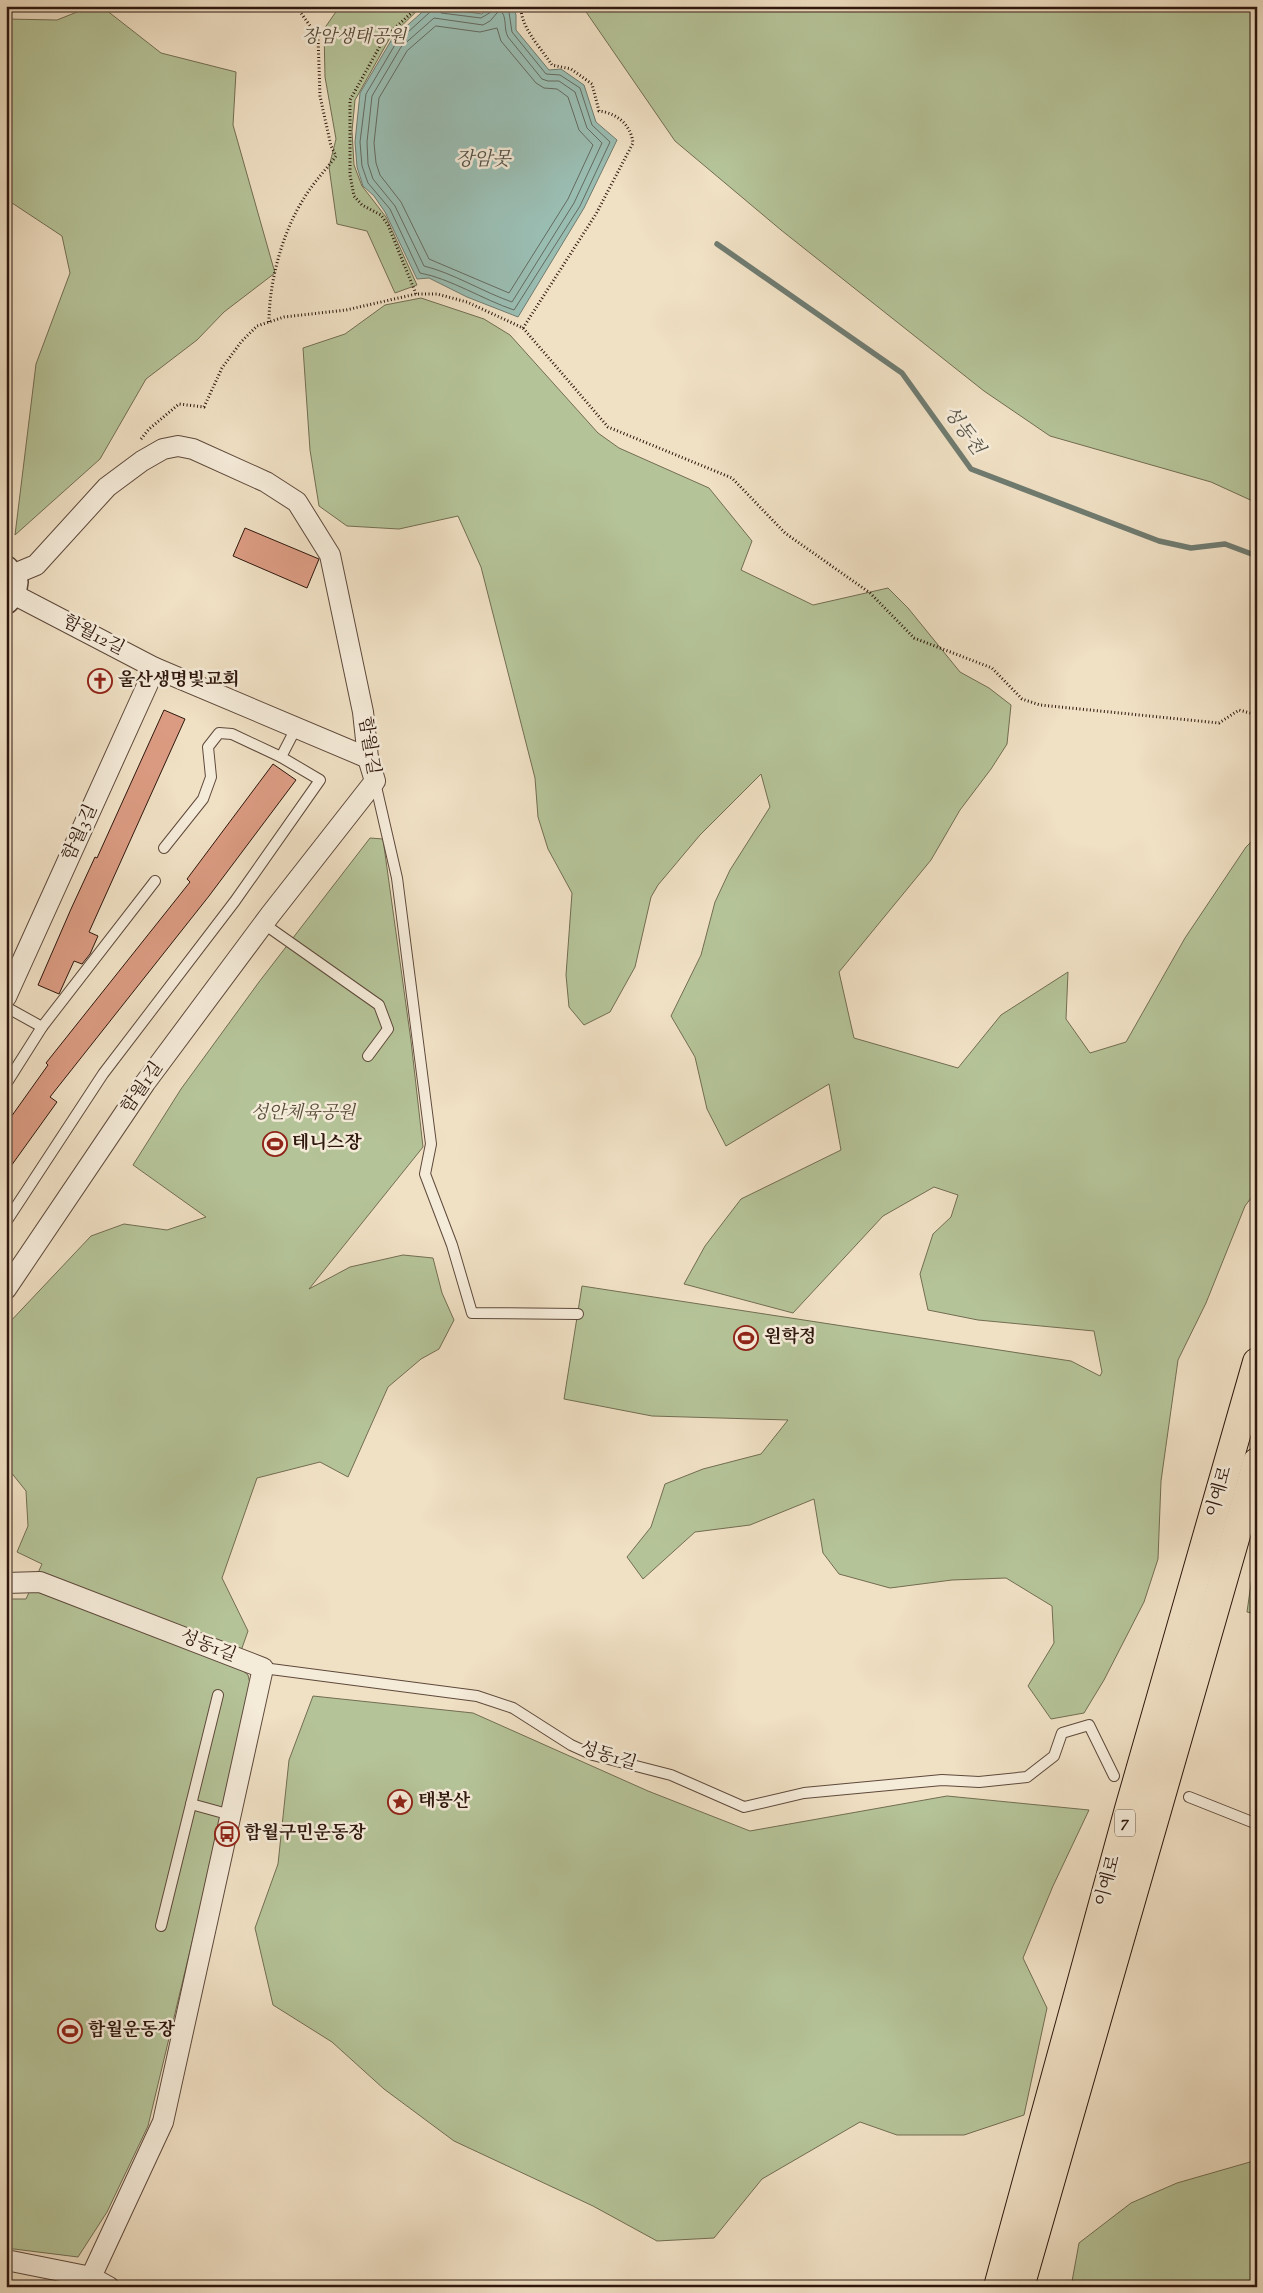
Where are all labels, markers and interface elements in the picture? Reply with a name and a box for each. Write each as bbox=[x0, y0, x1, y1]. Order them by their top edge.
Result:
park label: 장암생태공원 bbox=[302, 25, 408, 51]
water label: 장암못 bbox=[455, 147, 512, 174]
water label: 성동천 bbox=[936, 401, 991, 463]
street label: 함월12길 bbox=[57, 609, 129, 663]
church icon: 울산생명빛교회 bbox=[87, 668, 113, 694]
place label: 울산생명빛교회 bbox=[118, 668, 240, 694]
street label: 함월1길 bbox=[351, 715, 385, 777]
street label: 함월3길 bbox=[57, 801, 105, 865]
street label: 함월1길 bbox=[116, 1057, 170, 1119]
park label: 성안체육공원 bbox=[251, 1101, 357, 1127]
sports icon: 테니스장 bbox=[262, 1131, 288, 1157]
place label: 테니스장 bbox=[292, 1131, 362, 1157]
sports icon: 원학정 bbox=[733, 1325, 759, 1351]
place label: 원학정 bbox=[764, 1325, 816, 1351]
street label: 이예로 bbox=[1200, 1463, 1240, 1521]
street label: 성동1길 bbox=[176, 1624, 240, 1670]
street label: 성동1길 bbox=[576, 1736, 640, 1778]
place icon: 태봉산 bbox=[387, 1789, 413, 1815]
place label: 태봉산 bbox=[418, 1789, 471, 1815]
road number: 7 bbox=[1115, 1810, 1135, 1836]
bus stop icon: 함월구민운동장 bbox=[214, 1821, 240, 1847]
place label: 함월구민운동장 bbox=[244, 1821, 366, 1847]
street label: 이예로 bbox=[1090, 1852, 1128, 1910]
sports icon: 함월운동장 bbox=[57, 2018, 83, 2044]
place label: 함월운동장 bbox=[88, 2018, 176, 2044]

